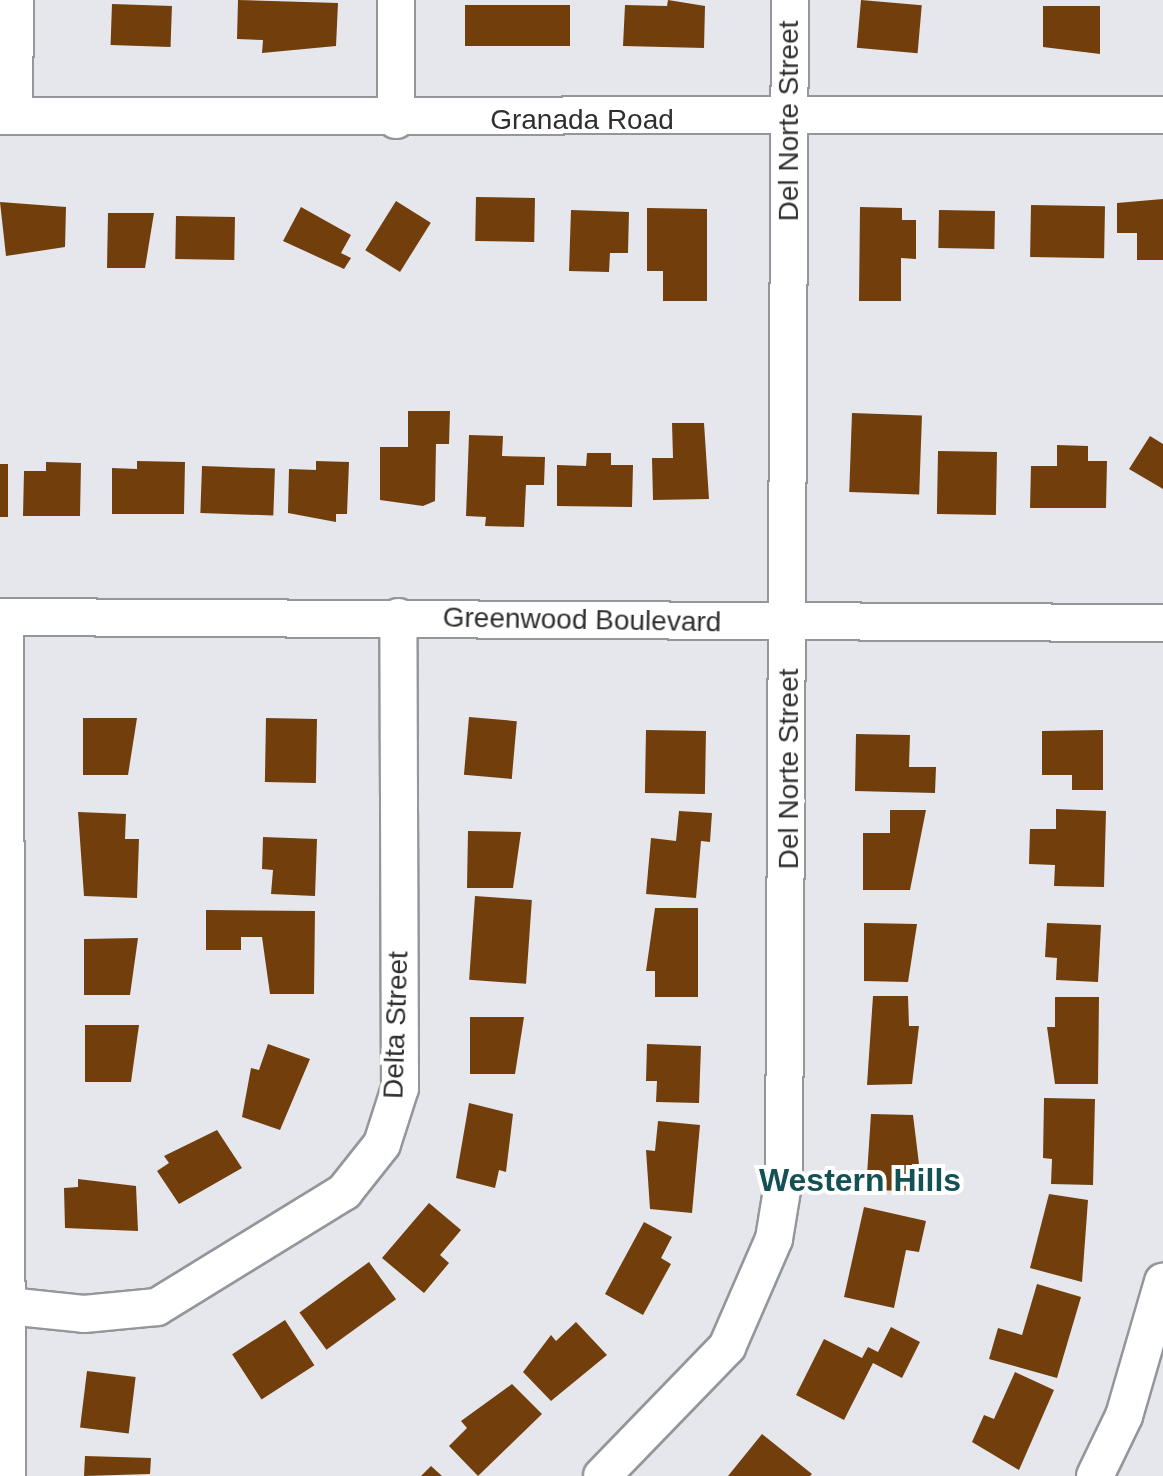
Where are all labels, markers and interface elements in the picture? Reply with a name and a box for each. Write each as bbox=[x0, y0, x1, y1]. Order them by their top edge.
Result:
street label: Del Norte Street bbox=[772, 21, 806, 221]
street label: Granada Road bbox=[490, 103, 674, 137]
street label: Greenwood Boulevard bbox=[442, 601, 722, 639]
street label: Del Norte Street bbox=[772, 669, 806, 869]
street label: Delta Street bbox=[377, 951, 415, 1099]
district label: Western Hills bbox=[759, 1161, 961, 1199]

